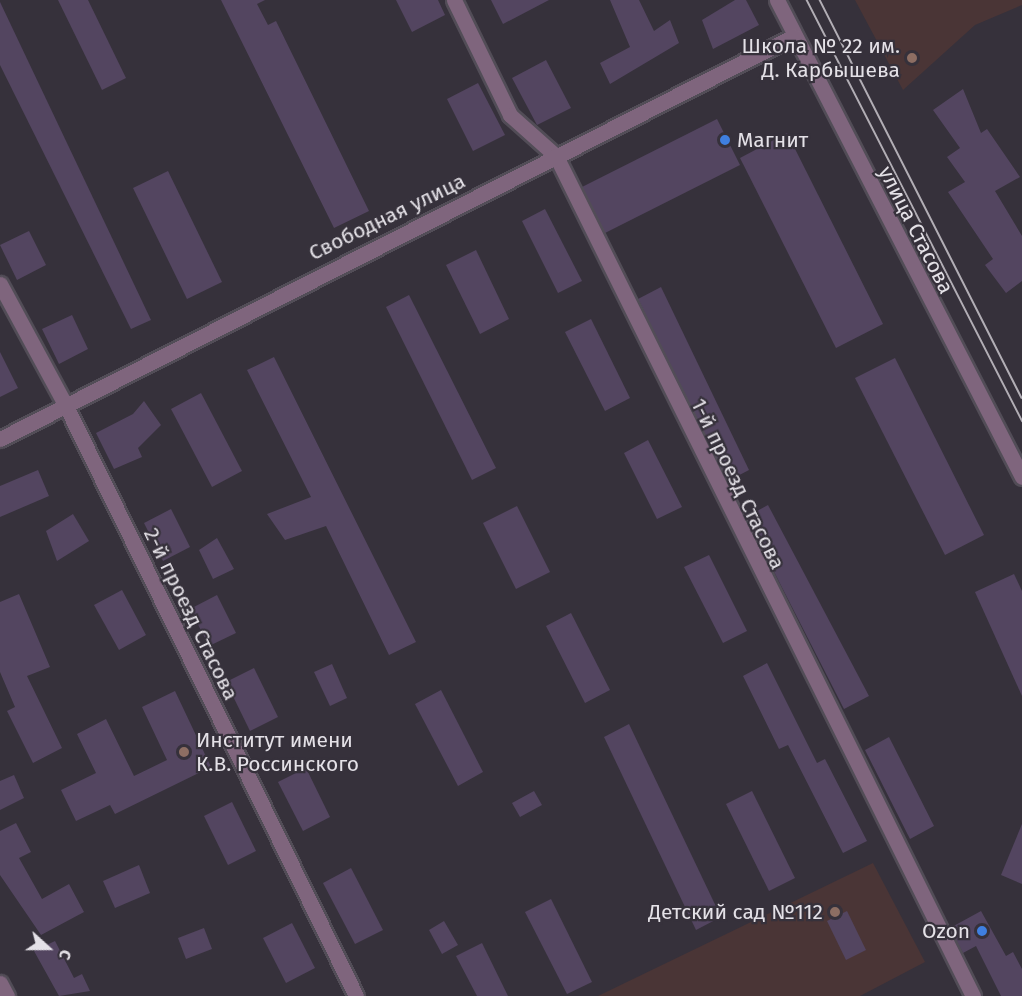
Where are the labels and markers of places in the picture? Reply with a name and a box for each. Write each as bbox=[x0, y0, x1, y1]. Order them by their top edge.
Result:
place label: Школа № 22 им. Д. Карбышева bbox=[742, 33, 900, 83]
marker: Школа № 22 им. Д. Карбышева bbox=[905, 51, 919, 65]
place label: Магнит bbox=[737, 127, 808, 153]
marker: Магнит bbox=[718, 133, 732, 147]
place label: Институт имени К.В. Россинского bbox=[196, 727, 359, 777]
marker: Институт имени К.В. Россинского bbox=[177, 745, 191, 759]
place label: Детский сад №112 bbox=[648, 899, 823, 925]
marker: Детский сад №112 bbox=[828, 905, 842, 919]
place label: Ozon bbox=[922, 918, 970, 944]
marker: Ozon bbox=[975, 924, 989, 938]

